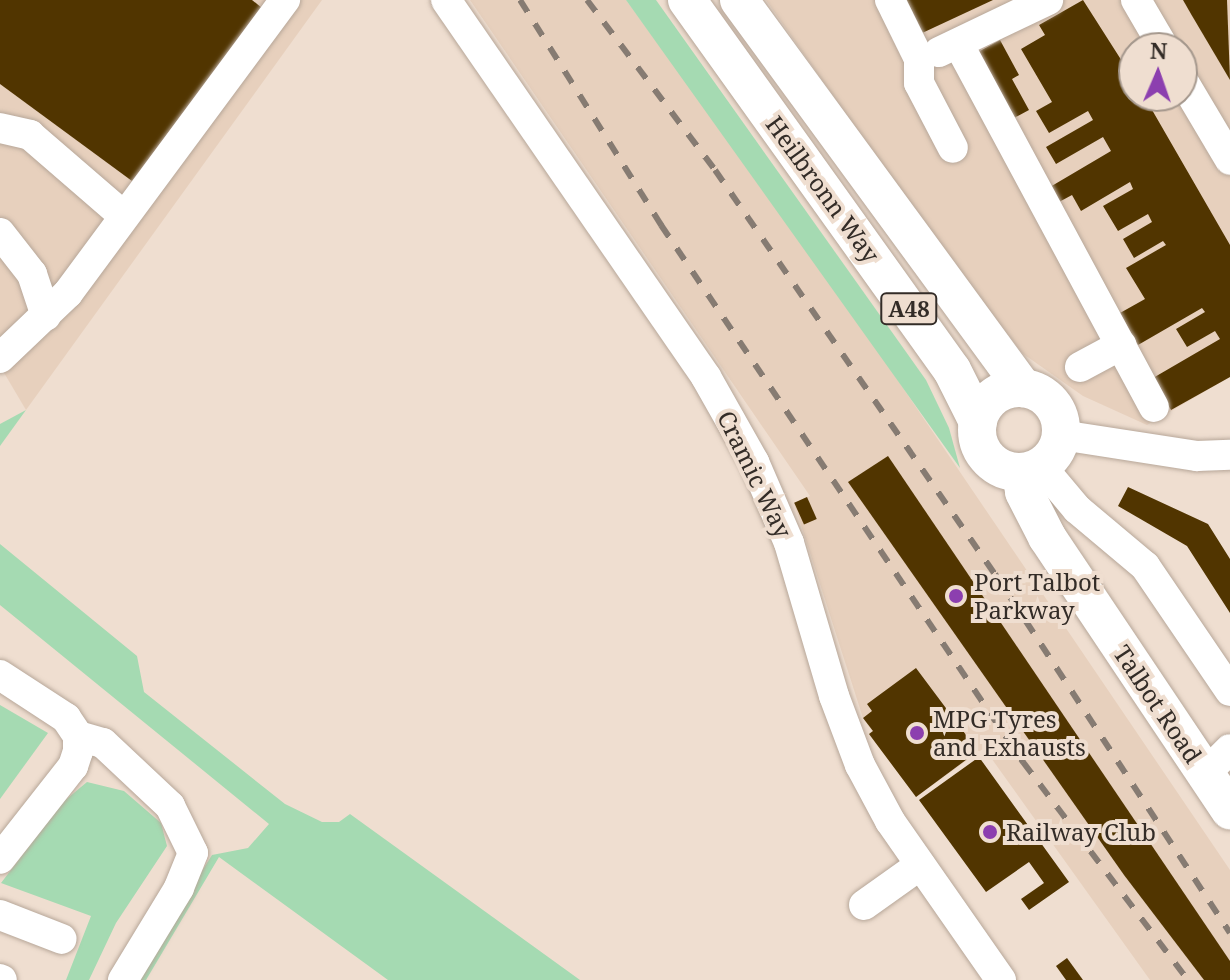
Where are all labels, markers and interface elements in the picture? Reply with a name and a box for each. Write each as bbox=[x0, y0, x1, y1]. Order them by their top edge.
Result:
north arrow bbox=[1118, 32, 1198, 112]
text: N bbox=[1150, 35, 1168, 65]
street label: Heilbronn Way bbox=[760, 110, 886, 268]
road number: A48 bbox=[879, 291, 939, 327]
street label: Cramic Way bbox=[712, 406, 798, 542]
place label: Port Talbot Parkway bbox=[974, 568, 1100, 624]
marker: Port Talbot Parkway bbox=[945, 585, 967, 607]
street label: Talbot Road bbox=[1108, 640, 1208, 768]
place label: MPG Tyres and Exhausts bbox=[933, 705, 1086, 761]
marker: MPG Tyres and Exhausts bbox=[908, 724, 926, 742]
place label: Railway Club bbox=[1006, 818, 1156, 846]
marker: Railway Club bbox=[981, 823, 999, 841]

